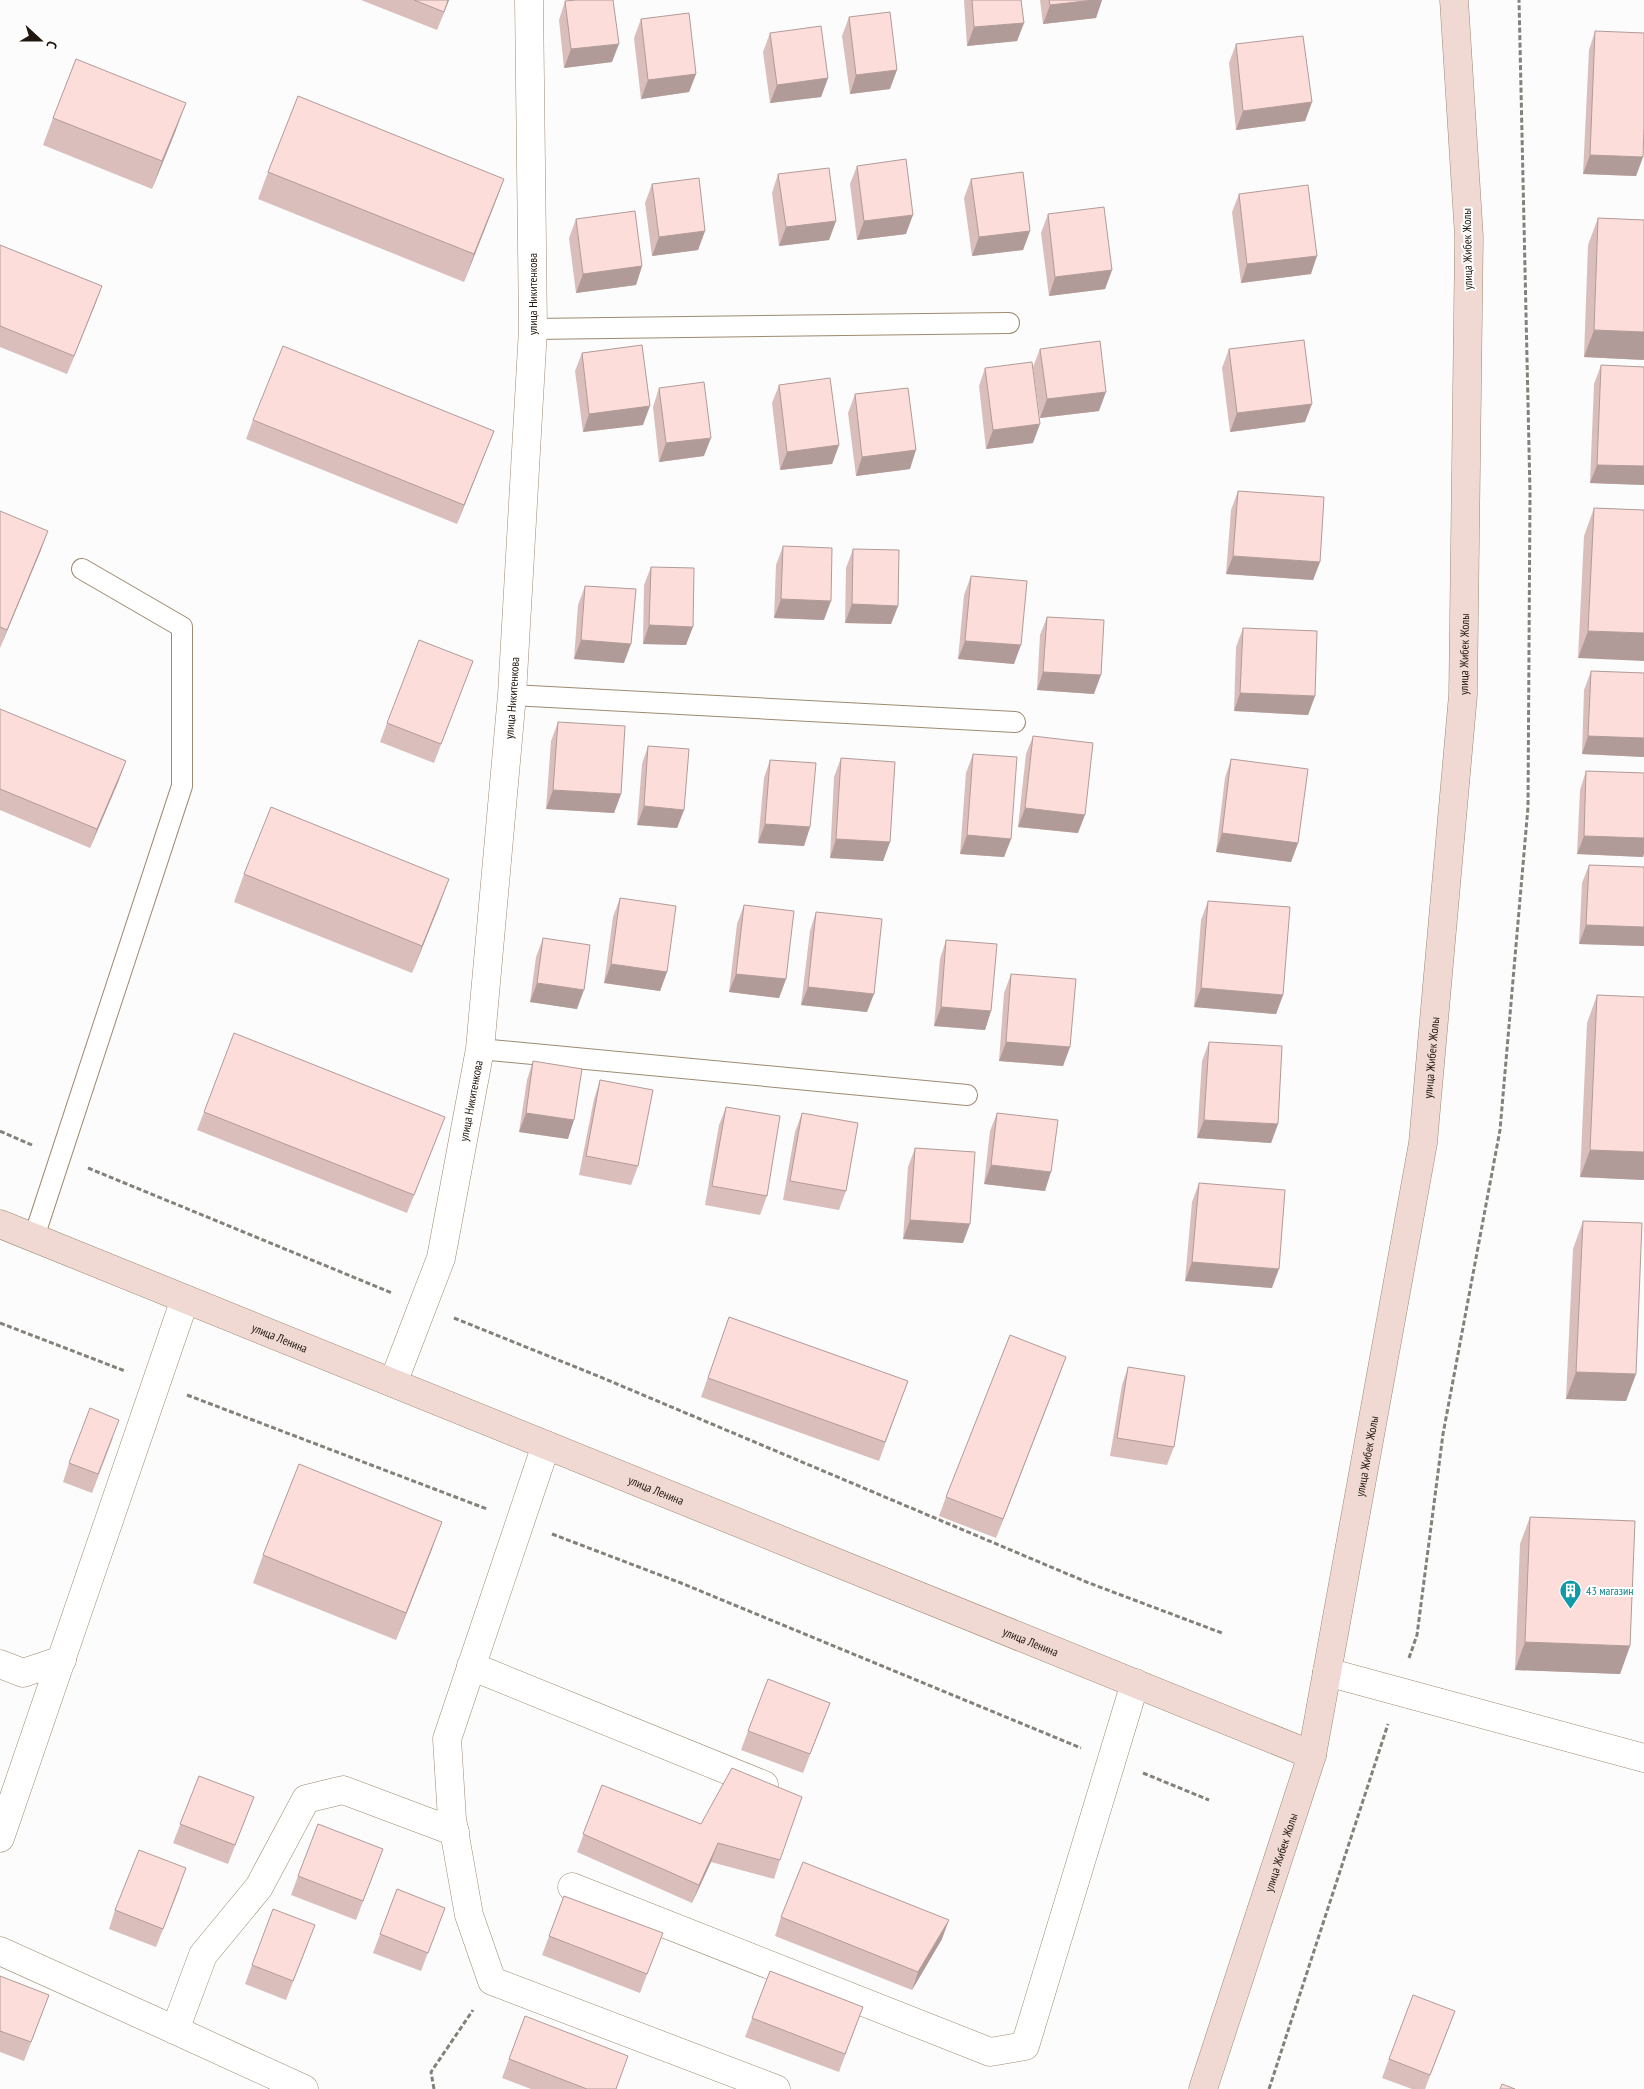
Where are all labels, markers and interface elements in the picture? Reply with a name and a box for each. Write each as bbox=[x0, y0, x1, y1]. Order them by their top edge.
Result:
north arrow bbox=[15, 15, 65, 65]
text: С bbox=[42, 38, 62, 51]
street label: улица Жибек Жолы bbox=[1459, 208, 1475, 290]
street label: улица Никитенкова bbox=[525, 253, 540, 335]
street label: улица Жибек Жолы bbox=[1456, 613, 1472, 695]
street label: улица Никитенкова bbox=[501, 656, 522, 740]
street label: улица Жибек Жолы bbox=[1420, 1016, 1442, 1099]
street label: улица Никитенкова bbox=[455, 1059, 485, 1142]
street label: улица Ленина bbox=[250, 1319, 310, 1355]
street label: улица Жибек Жолы bbox=[1352, 1415, 1381, 1498]
street label: улица Ленина bbox=[626, 1472, 686, 1508]
building icon: 43 магазин bbox=[1558, 1578, 1582, 1609]
place label: 43 магазин bbox=[1586, 1583, 1633, 1598]
street label: улица Ленина bbox=[1001, 1623, 1061, 1659]
street label: улица Жибек Жолы bbox=[1260, 1811, 1300, 1893]

